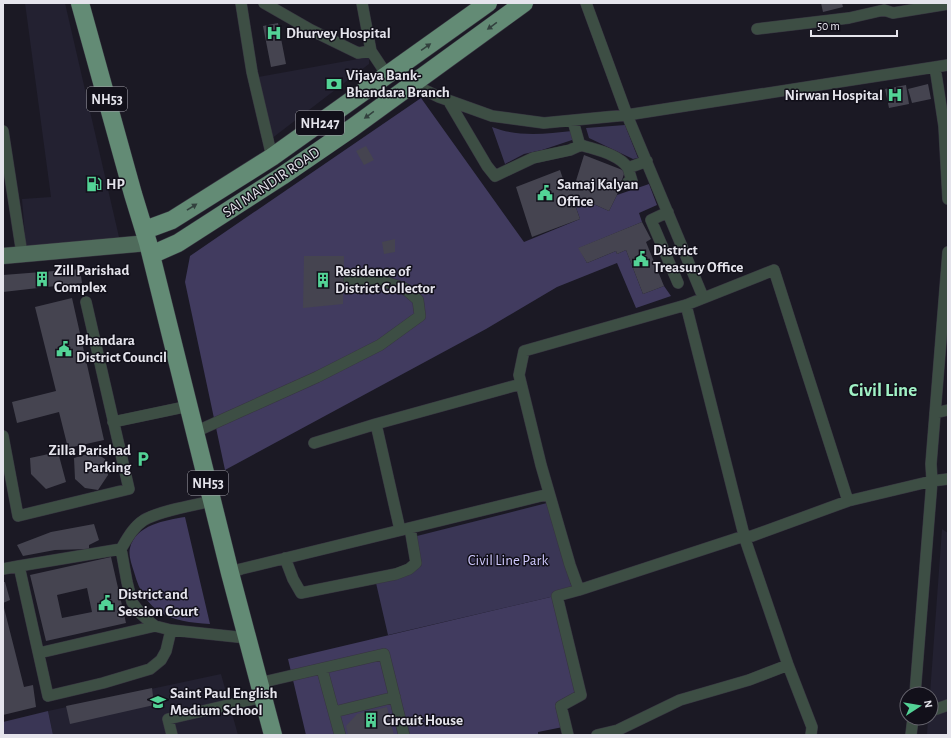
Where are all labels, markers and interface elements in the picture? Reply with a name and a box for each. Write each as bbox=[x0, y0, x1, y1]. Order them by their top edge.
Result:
scale bar bbox=[811, 12, 897, 38]
text: 50 m bbox=[817, 20, 840, 32]
one-way arrow bbox=[487, 22, 497, 30]
hospital icon: Dhurvey Hospital bbox=[265, 24, 283, 42]
place label: Dhurvey Hospital bbox=[286, 26, 391, 41]
one-way arrow bbox=[421, 43, 432, 51]
place label: Vijaya Bank- Bhandara Branch bbox=[346, 68, 450, 100]
bank icon: Vijaya Bank- Bhandara Branch bbox=[325, 75, 343, 93]
hospital icon: Nirwan Hospital bbox=[886, 86, 904, 104]
road number: NH53 bbox=[87, 87, 127, 111]
place label: Nirwan Hospital bbox=[785, 88, 883, 103]
road number: NH247 bbox=[296, 111, 344, 135]
one-way arrow bbox=[364, 111, 375, 119]
street label: SAI MANDIR ROAD bbox=[220, 144, 323, 220]
fuel station icon: HP bbox=[85, 175, 103, 193]
place label: HP bbox=[106, 177, 125, 192]
place label: Samaj Kalyan Office bbox=[557, 177, 639, 209]
public building icon: Samaj Kalyan Office bbox=[536, 184, 554, 202]
one-way arrow bbox=[186, 204, 198, 211]
place label: District Treasury Office bbox=[653, 243, 743, 275]
public building icon: District Treasury Office bbox=[632, 250, 650, 268]
place label: Zill Parishad Complex bbox=[54, 263, 129, 295]
place label: Residence of District Collector bbox=[335, 264, 436, 296]
building icon: Zill Parishad Complex bbox=[33, 270, 51, 288]
building icon: Residence of District Collector bbox=[314, 271, 332, 289]
place label: Bhandara District Council bbox=[76, 333, 167, 365]
public building icon: Bhandara District Council bbox=[55, 340, 73, 358]
district label: Civil Line bbox=[849, 381, 917, 400]
place label: Zilla Parishad Parking bbox=[48, 443, 131, 475]
parking icon: Zilla Parishad Parking bbox=[134, 450, 152, 468]
road number: NH53 bbox=[188, 471, 228, 495]
park label: Civil Line Park bbox=[468, 553, 548, 568]
place label: District and Session Court bbox=[118, 587, 198, 619]
public building icon: District and Session Court bbox=[97, 594, 115, 612]
place label: Saint Paul English Medium School bbox=[170, 686, 277, 718]
north arrow bbox=[899, 686, 939, 726]
school or university icon: Saint Paul English Medium School bbox=[149, 693, 167, 711]
text: N bbox=[922, 699, 934, 709]
building icon: Circuit House bbox=[362, 711, 380, 729]
place label: Circuit House bbox=[383, 713, 463, 728]

